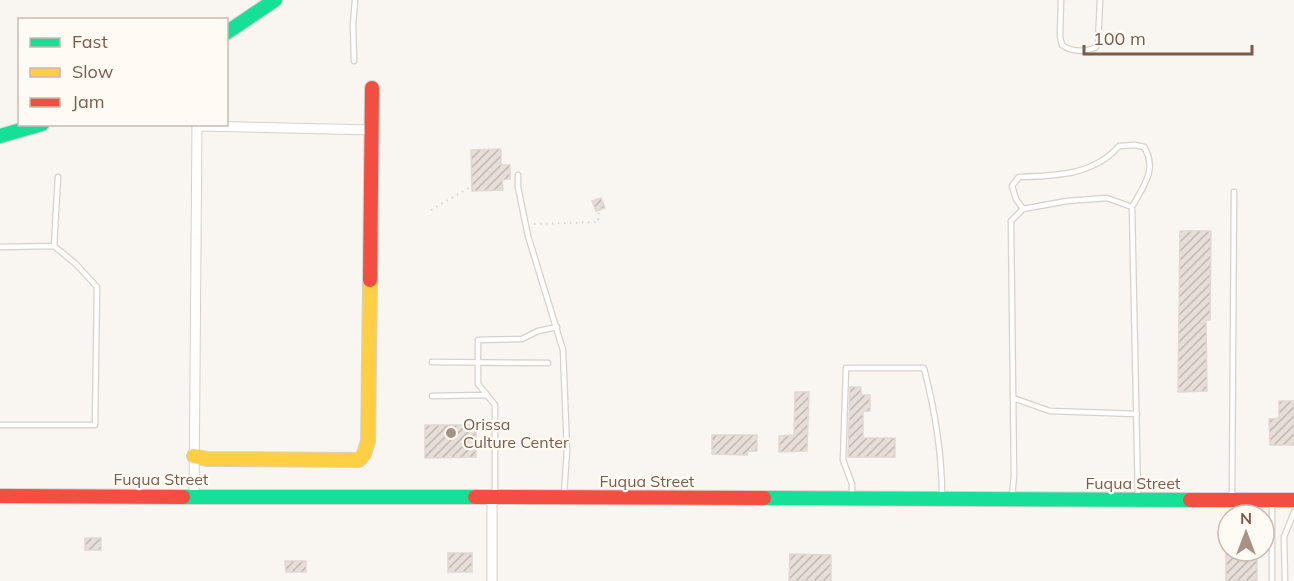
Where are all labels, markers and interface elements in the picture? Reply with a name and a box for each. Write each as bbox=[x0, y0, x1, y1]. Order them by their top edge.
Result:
legend bbox=[18, 18, 228, 126]
scale bar bbox=[1084, 18, 1252, 56]
text: 100 m bbox=[1093, 27, 1146, 50]
text: Fast bbox=[72, 30, 108, 53]
text: Slow bbox=[72, 60, 114, 83]
text: Jam bbox=[72, 90, 105, 113]
place label: Orissa Culture Center bbox=[463, 414, 569, 452]
marker: Orissa Culture Center bbox=[444, 426, 458, 440]
street label: Fuqua Street bbox=[114, 469, 209, 489]
street label: Fuqua Street bbox=[600, 471, 695, 491]
street label: Fuqua Street bbox=[1086, 473, 1181, 493]
north arrow bbox=[1216, 503, 1276, 563]
text: N bbox=[1240, 508, 1252, 528]

